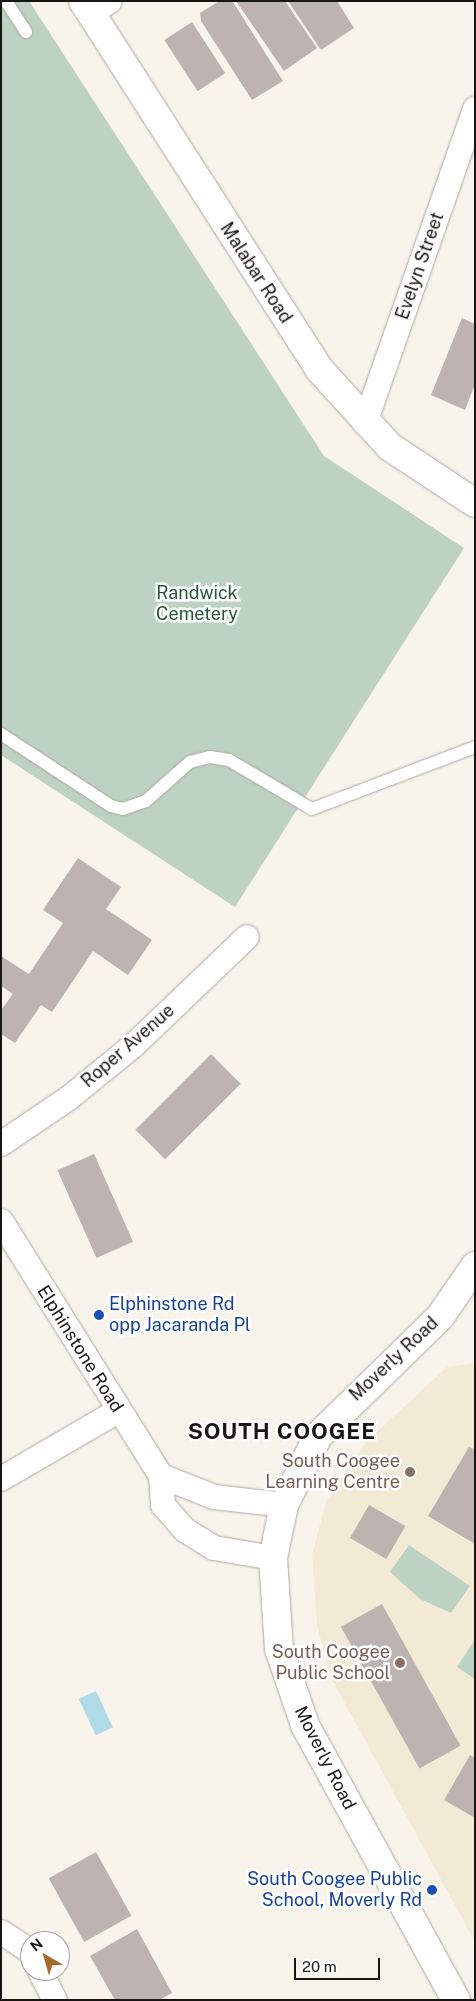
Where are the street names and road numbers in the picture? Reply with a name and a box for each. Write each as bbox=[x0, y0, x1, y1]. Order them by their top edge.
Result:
street label: Evelyn Street bbox=[392, 210, 448, 322]
street label: Malabar Road bbox=[215, 219, 297, 327]
street label: Roper Avenue bbox=[77, 1000, 179, 1092]
street label: Elphinstone Road bbox=[32, 1282, 128, 1416]
street label: Moverly Road bbox=[345, 1312, 443, 1406]
street label: Moverly Road bbox=[290, 1702, 360, 1814]

